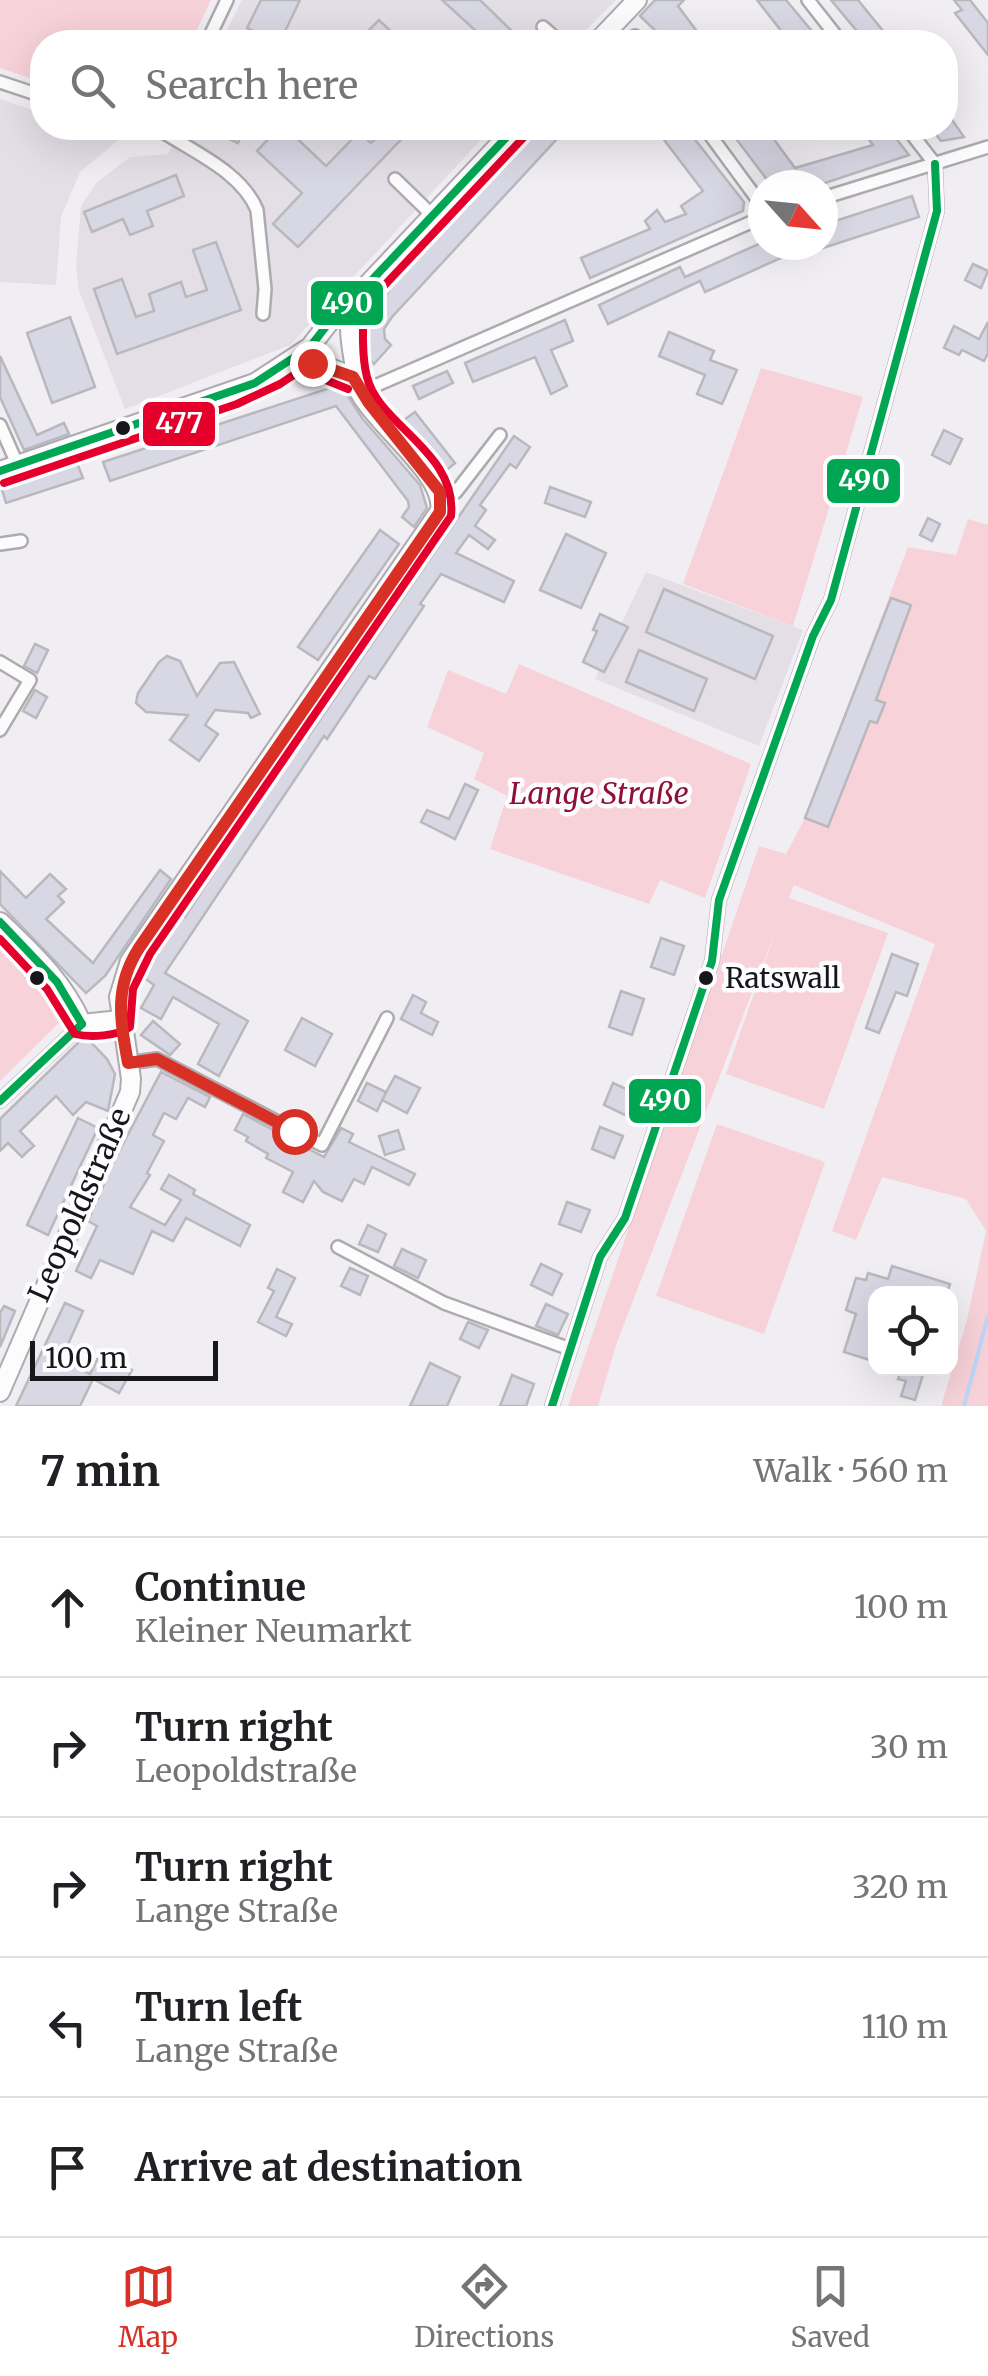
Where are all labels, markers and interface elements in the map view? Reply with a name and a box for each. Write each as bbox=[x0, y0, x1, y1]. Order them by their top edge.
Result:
search box bbox=[30, 30, 958, 140]
icon: search bbox=[65, 58, 120, 113]
text: Search here bbox=[145, 62, 358, 109]
north arrow bbox=[748, 170, 838, 260]
line badge: 490 bbox=[309, 279, 385, 327]
text: 490 bbox=[321, 285, 373, 321]
route end bbox=[290, 341, 336, 387]
line badge: 477 bbox=[141, 400, 217, 448]
text: 477 bbox=[155, 405, 203, 441]
unlabelled marker bbox=[113, 418, 133, 438]
line badge: 490 bbox=[825, 457, 902, 505]
text: 490 bbox=[838, 462, 890, 498]
park label: Lange Straße bbox=[509, 774, 689, 812]
place label: Ratswall bbox=[725, 960, 841, 996]
unlabelled marker bbox=[27, 968, 47, 988]
marker: Ratswall bbox=[696, 968, 716, 988]
line badge: 490 bbox=[627, 1077, 703, 1125]
text: 490 bbox=[639, 1082, 691, 1118]
street label: Leopoldstraße bbox=[19, 1102, 139, 1307]
route start bbox=[272, 1109, 318, 1155]
map controls bbox=[868, 1286, 958, 1376]
button: locate bbox=[868, 1286, 958, 1376]
scale bar bbox=[30, 1336, 218, 1380]
text: 100 m bbox=[45, 1340, 127, 1376]
text: 7 min bbox=[40, 1445, 160, 1497]
text: Walk · 560 m bbox=[754, 1451, 948, 1491]
text: Continue bbox=[135, 1564, 306, 1611]
icon: ahead bbox=[40, 1580, 95, 1635]
text: 100 m bbox=[854, 1587, 948, 1627]
text: Kleiner Neumarkt bbox=[135, 1611, 412, 1651]
text: Turn right bbox=[135, 1704, 333, 1751]
icon: right bbox=[40, 1720, 95, 1775]
text: 30 m bbox=[870, 1727, 948, 1767]
text: Leopoldstraße bbox=[135, 1751, 357, 1791]
text: Turn right bbox=[135, 1844, 333, 1891]
icon: right bbox=[40, 1860, 95, 1915]
text: 320 m bbox=[852, 1867, 948, 1907]
text: Lange Straße bbox=[135, 1891, 338, 1931]
text: Turn left bbox=[135, 1984, 302, 2031]
icon: left bbox=[40, 2000, 95, 2055]
text: 110 m bbox=[861, 2007, 948, 2047]
text: Lange Straße bbox=[135, 2031, 338, 2071]
icon: arrive bbox=[40, 2140, 95, 2195]
text: Arrive at destination bbox=[135, 2144, 522, 2191]
tab: Map bbox=[118, 2259, 178, 2355]
tab: Directions bbox=[414, 2259, 554, 2355]
tab: Saved bbox=[790, 2259, 870, 2355]

